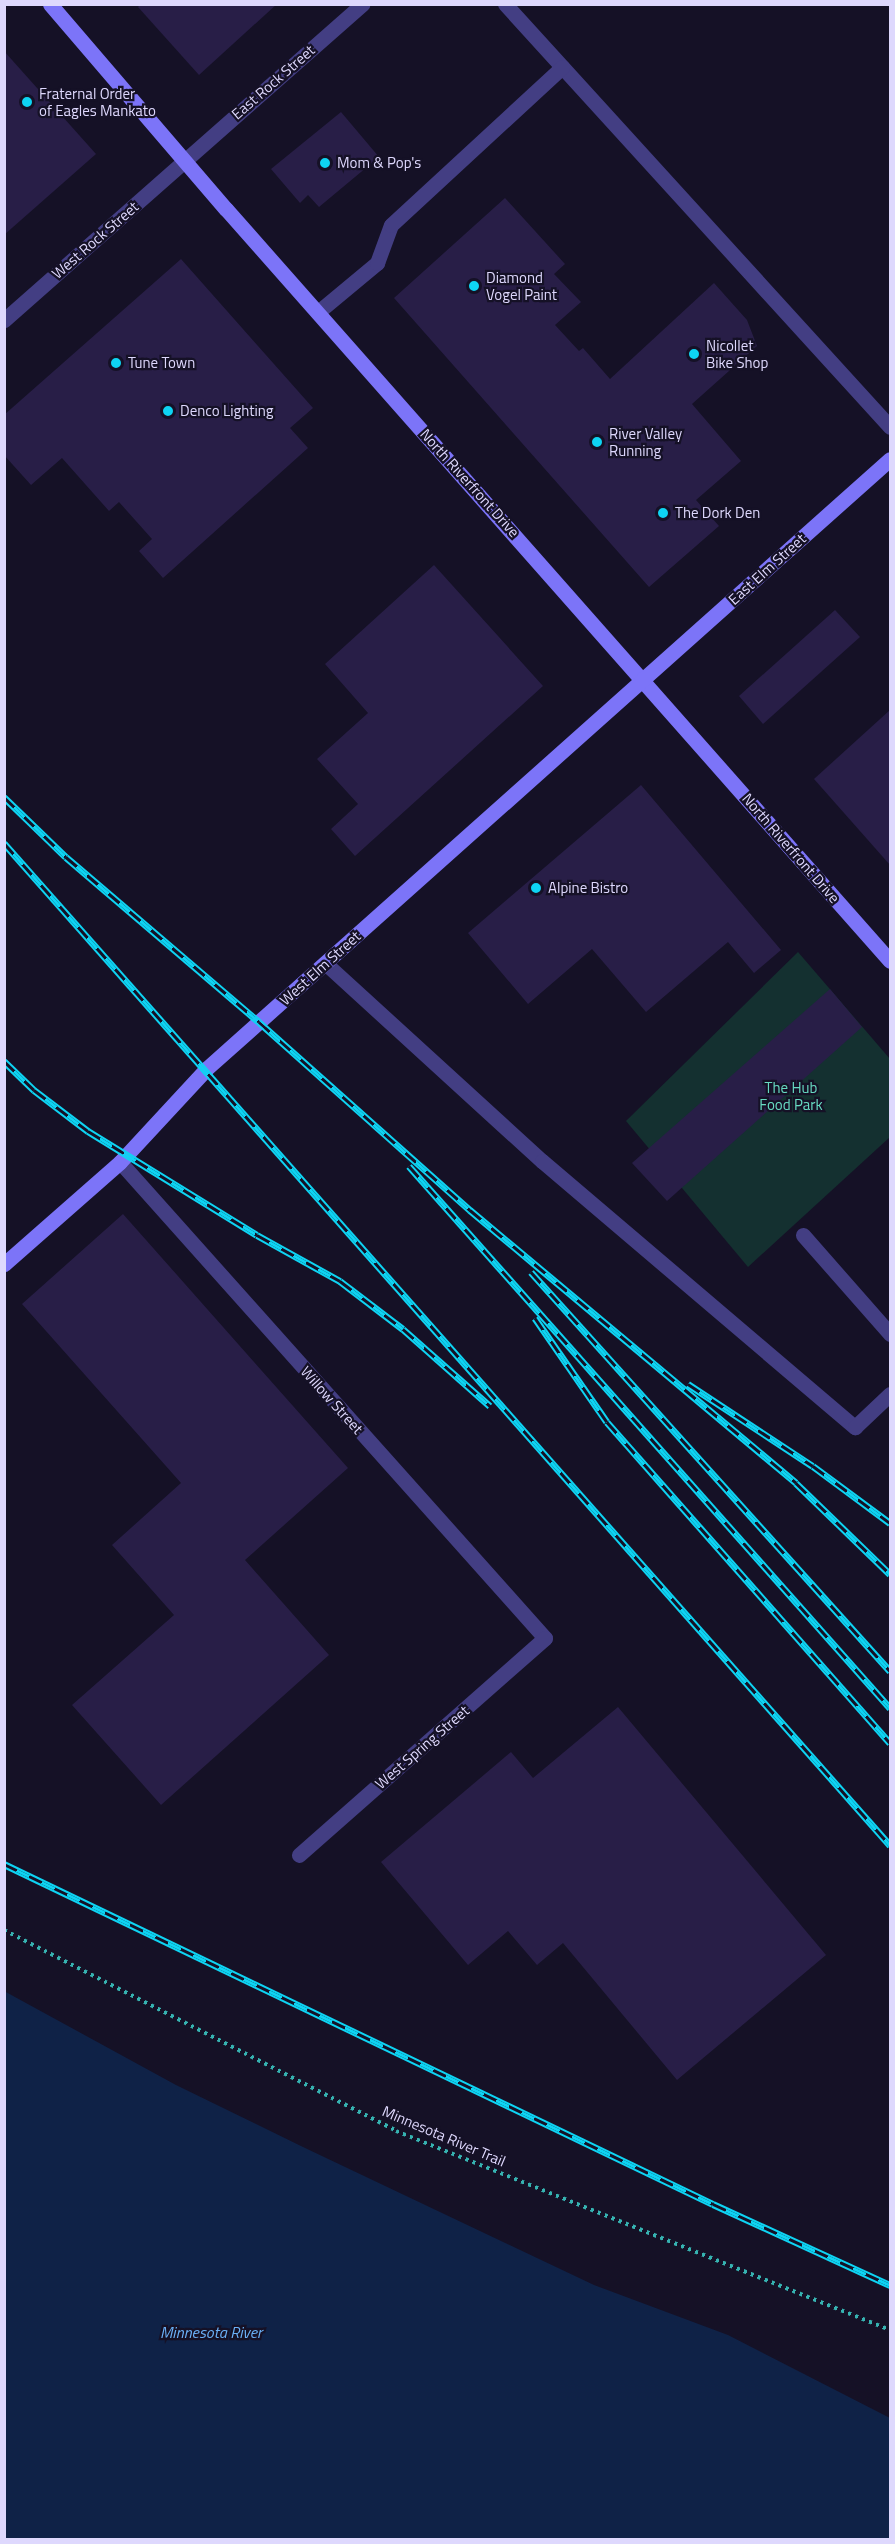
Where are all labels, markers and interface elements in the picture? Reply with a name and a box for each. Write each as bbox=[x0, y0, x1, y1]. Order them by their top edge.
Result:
street label: East Rock Street bbox=[228, 41, 318, 123]
place label: Fraternal Order of Eagles Mankato bbox=[39, 84, 156, 119]
marker: Fraternal Order of Eagles Mankato bbox=[20, 95, 34, 109]
place label: Mom & Pop's bbox=[337, 154, 421, 172]
marker: Mom & Pop's bbox=[318, 156, 332, 170]
street label: West Rock Street bbox=[48, 198, 142, 282]
place label: Diamond Vogel Paint bbox=[486, 268, 557, 303]
marker: Diamond Vogel Paint bbox=[467, 279, 481, 293]
place label: Nicollet Bike Shop bbox=[706, 336, 768, 371]
marker: Nicollet Bike Shop bbox=[687, 347, 701, 361]
place label: Tune Town bbox=[128, 354, 195, 372]
marker: Tune Town bbox=[109, 356, 123, 370]
place label: Denco Lighting bbox=[180, 402, 273, 420]
marker: Denco Lighting bbox=[161, 404, 175, 418]
place label: River Valley Running bbox=[609, 424, 682, 459]
street label: North Riverfront Drive bbox=[417, 425, 523, 541]
marker: River Valley Running bbox=[590, 435, 604, 449]
place label: The Dork Den bbox=[675, 504, 760, 522]
marker: The Dork Den bbox=[656, 506, 670, 520]
street label: East Elm Street bbox=[725, 530, 809, 608]
street label: North Riverfront Drive bbox=[738, 789, 844, 907]
place label: Alpine Bistro bbox=[548, 879, 628, 897]
marker: Alpine Bistro bbox=[529, 881, 543, 895]
street label: West Elm Street bbox=[276, 927, 364, 1009]
park label: The Hub Food Park bbox=[759, 1078, 823, 1113]
street label: Willow Street bbox=[297, 1362, 367, 1438]
street label: West Spring Street bbox=[371, 1701, 473, 1793]
street label: Minnesota River Trail bbox=[380, 2102, 508, 2170]
water label: Minnesota River bbox=[160, 2322, 262, 2342]

